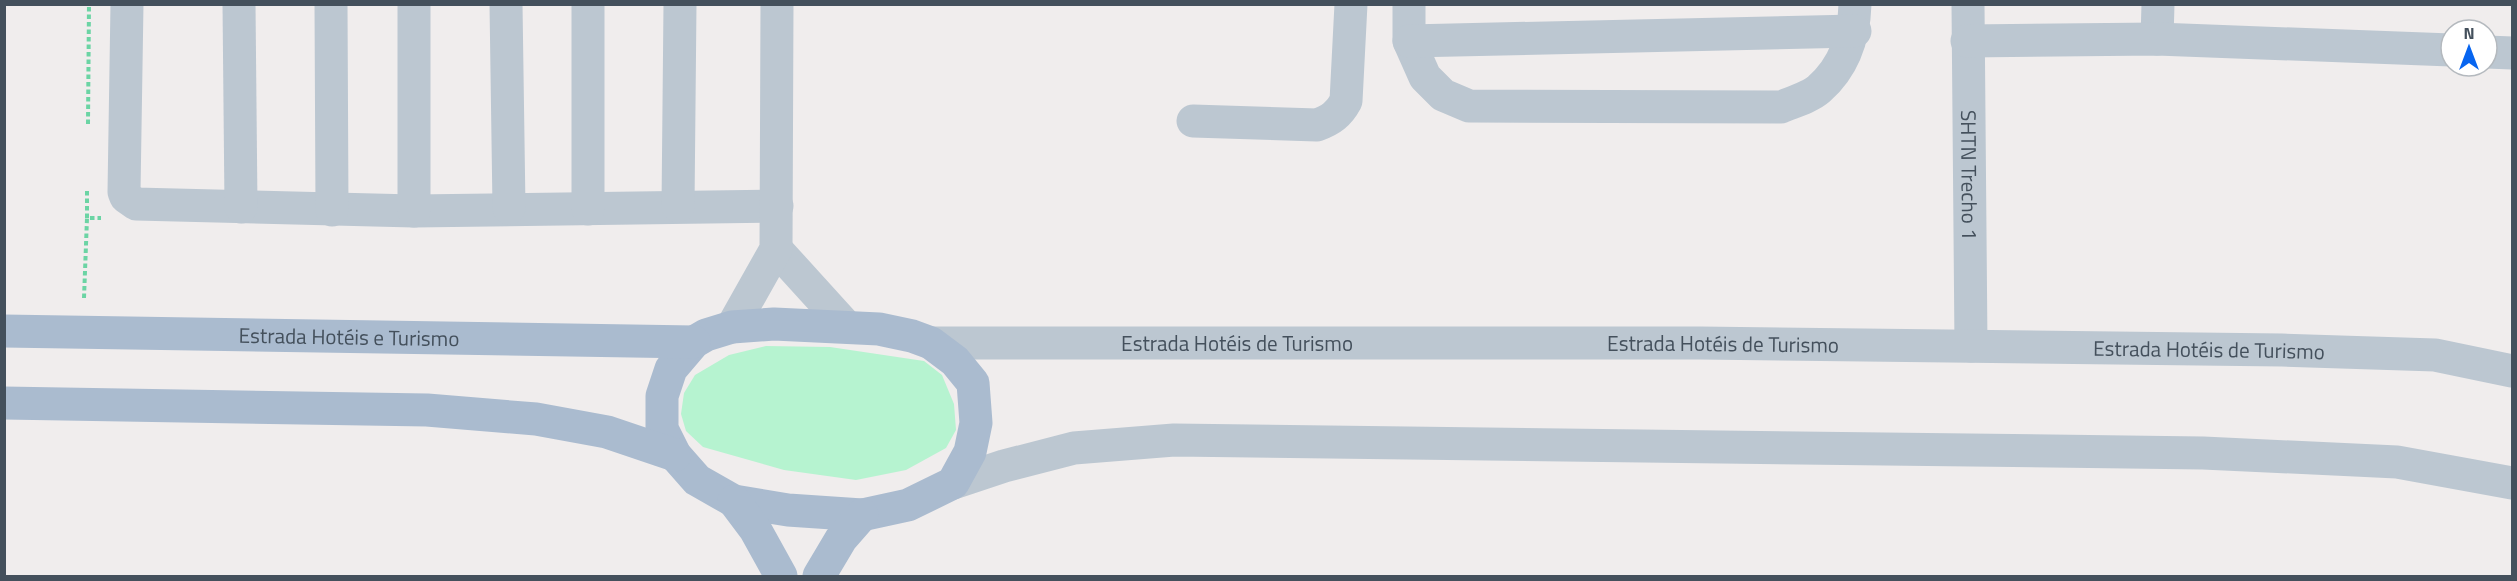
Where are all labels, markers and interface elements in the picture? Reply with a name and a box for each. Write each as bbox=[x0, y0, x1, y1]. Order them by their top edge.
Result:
north arrow bbox=[2439, 18, 2499, 78]
text: N bbox=[2463, 21, 2475, 45]
street label: SHTN Trecho 1 bbox=[1953, 110, 1986, 240]
street label: Estrada Hotéis e Turismo bbox=[238, 319, 460, 354]
street label: Estrada Hotéis de Turismo bbox=[1121, 327, 1353, 359]
street label: Estrada Hotéis de Turismo bbox=[1607, 327, 1839, 361]
street label: Estrada Hotéis de Turismo bbox=[2093, 332, 2325, 367]

